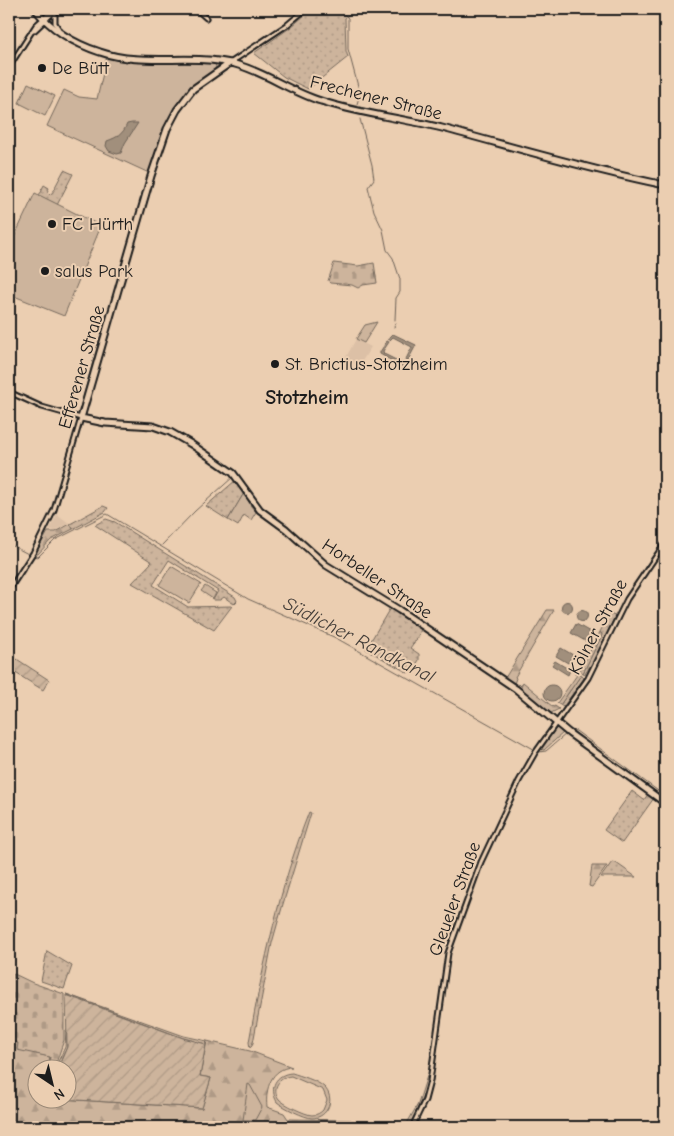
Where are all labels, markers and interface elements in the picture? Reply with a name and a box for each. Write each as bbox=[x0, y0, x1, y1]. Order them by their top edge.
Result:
place label: De Bütt bbox=[52, 58, 110, 79]
marker: De Bütt bbox=[36, 62, 48, 74]
street label: Frechener Straße bbox=[308, 71, 444, 125]
place label: FC Hürth bbox=[62, 214, 133, 235]
marker: FC Hürth bbox=[46, 218, 58, 230]
place label: salus Park bbox=[55, 261, 133, 282]
marker: salus Park bbox=[39, 265, 51, 277]
street label: Efferener Straße bbox=[54, 303, 110, 431]
place label: St. Brictius-Stotzheim bbox=[285, 354, 448, 375]
marker: St. Brictius-Stotzheim bbox=[269, 358, 281, 370]
district label: Stotzheim bbox=[265, 386, 349, 409]
street label: Horbeller Straße bbox=[318, 534, 436, 624]
street label: Kölner Straße bbox=[564, 576, 632, 678]
water label: Südlicher Randkanal bbox=[280, 592, 439, 688]
street label: Gleueler Straße bbox=[425, 839, 485, 959]
north arrow bbox=[28, 1058, 78, 1108]
text: N bbox=[51, 1085, 68, 1104]

